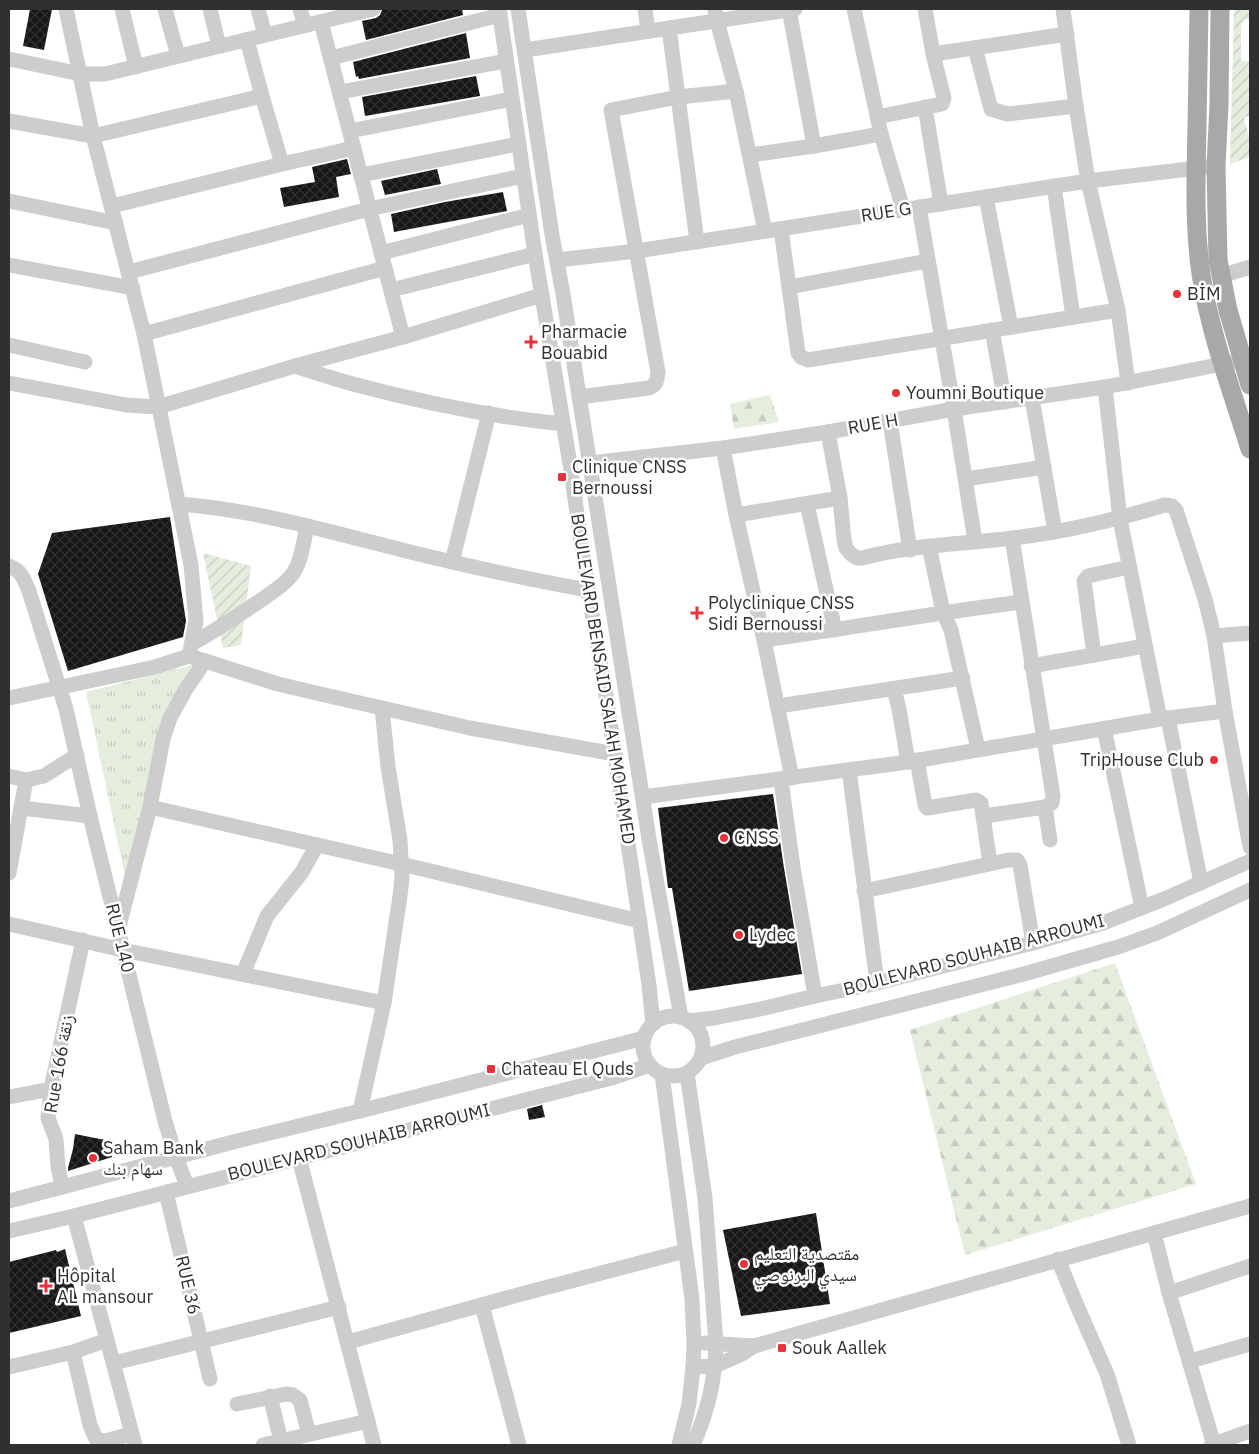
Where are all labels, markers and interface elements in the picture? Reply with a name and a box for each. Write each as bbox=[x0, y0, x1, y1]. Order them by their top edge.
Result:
street label: RUE G bbox=[859, 196, 913, 227]
place label: BİM bbox=[1187, 282, 1221, 305]
marker: BİM bbox=[1171, 288, 1183, 300]
place label: Pharmacie Bouabid bbox=[541, 320, 627, 364]
marker: Pharmacie Bouabid bbox=[525, 336, 537, 348]
place label: Youmni Boutique bbox=[906, 381, 1044, 404]
marker: Youmni Boutique bbox=[890, 387, 902, 399]
street label: RUE H bbox=[846, 408, 900, 439]
place label: Clinique CNSS Bernoussi bbox=[572, 455, 687, 499]
marker: Clinique CNSS Bernoussi bbox=[556, 471, 568, 483]
street label: BOULEVARD BENSAID SALAH MOHAMED bbox=[566, 512, 641, 846]
place label: Polyclinique ِCNSS Sidi Bernoussi bbox=[708, 591, 855, 635]
marker: Polyclinique ِCNSS Sidi Bernoussi bbox=[690, 606, 704, 620]
place label: TripHouse Club bbox=[1080, 748, 1204, 771]
marker: TripHouse Club bbox=[1208, 754, 1220, 766]
place label: CNSS bbox=[734, 826, 779, 849]
marker: CNSS bbox=[718, 832, 730, 844]
street label: RUE 140 bbox=[101, 901, 140, 975]
street label: BOULEVARD SOUHAIB ARROUMI bbox=[841, 909, 1107, 1001]
place label: Lydec bbox=[749, 923, 796, 946]
marker: Lydec bbox=[733, 929, 745, 941]
street label: Rue 166 زنقة bbox=[39, 1013, 78, 1115]
place label: Chateau El Quds bbox=[501, 1057, 634, 1080]
marker: Chateau El Quds bbox=[485, 1063, 497, 1075]
street label: BOULEVARD SOUHAIB ARROUMI bbox=[225, 1098, 492, 1185]
place label: Saham Bank سهام بنك bbox=[103, 1136, 204, 1181]
marker: Saham Bank سهام بنك bbox=[87, 1152, 99, 1164]
place label: مقتصدية التعليم سيدي البرنوصي bbox=[754, 1242, 859, 1290]
street label: RUE 36 bbox=[171, 1253, 206, 1317]
marker: مقتصدية التعليم سيدي البرنوصي bbox=[738, 1258, 750, 1270]
place label: Hôpital AL mansour bbox=[57, 1264, 153, 1308]
marker: Hôpital AL mansour bbox=[39, 1279, 53, 1293]
place label: Souk Aallek bbox=[792, 1336, 887, 1359]
marker: Souk Aallek bbox=[776, 1342, 788, 1354]

